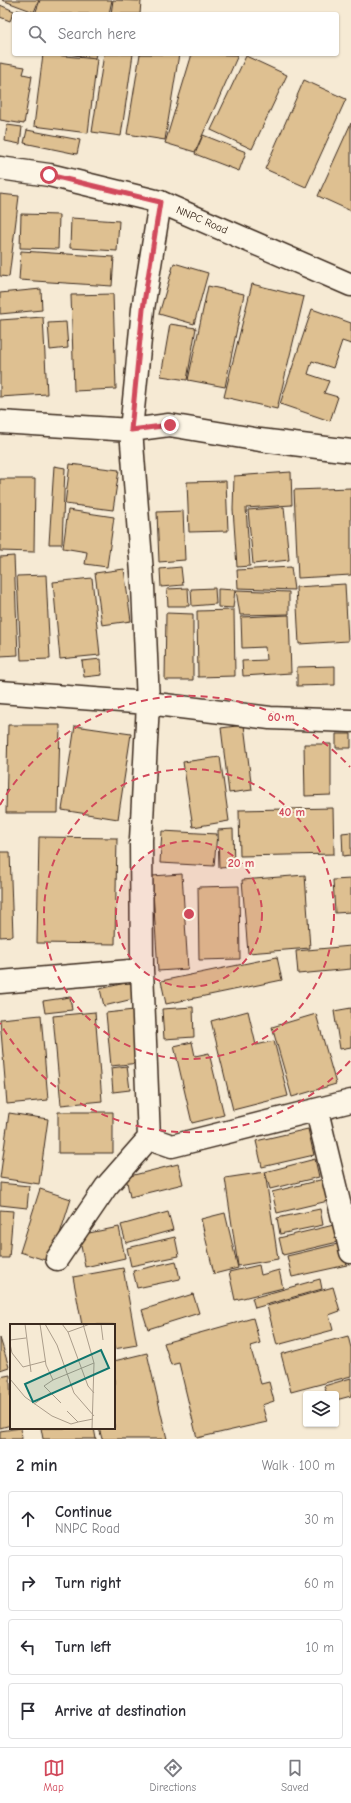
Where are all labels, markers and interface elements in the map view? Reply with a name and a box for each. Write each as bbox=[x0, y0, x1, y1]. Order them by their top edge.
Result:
search box bbox=[12, 12, 339, 56]
icon: search bbox=[26, 23, 48, 45]
text: Search here bbox=[58, 25, 136, 43]
route start bbox=[40, 166, 58, 184]
street label: NNPC Road bbox=[174, 203, 230, 237]
route end bbox=[161, 416, 179, 434]
text: 60 m bbox=[268, 710, 294, 724]
text: 40 m bbox=[279, 805, 305, 819]
text: 20 m bbox=[228, 856, 254, 870]
centre of rings bbox=[182, 907, 196, 921]
inset map bbox=[10, 1324, 115, 1429]
map controls bbox=[303, 1391, 339, 1427]
button: layers bbox=[303, 1391, 339, 1427]
text: 2 min bbox=[16, 1456, 57, 1475]
text: Walk · 100 m bbox=[262, 1458, 335, 1473]
text: Continue bbox=[55, 1503, 112, 1521]
icon: ahead bbox=[17, 1508, 39, 1530]
text: 30 m bbox=[304, 1512, 334, 1527]
text: NNPC Road bbox=[55, 1521, 120, 1536]
icon: right bbox=[17, 1572, 39, 1594]
text: Turn right bbox=[55, 1574, 121, 1592]
text: 60 m bbox=[304, 1576, 334, 1591]
icon: left bbox=[17, 1636, 39, 1658]
text: Turn left bbox=[55, 1638, 111, 1656]
text: 10 m bbox=[306, 1640, 334, 1655]
icon: arrive bbox=[17, 1700, 39, 1722]
text: Arrive at destination bbox=[55, 1702, 186, 1720]
tab: Map bbox=[43, 1757, 65, 1794]
tab: Directions bbox=[150, 1757, 196, 1794]
tab: Saved bbox=[281, 1757, 308, 1794]

